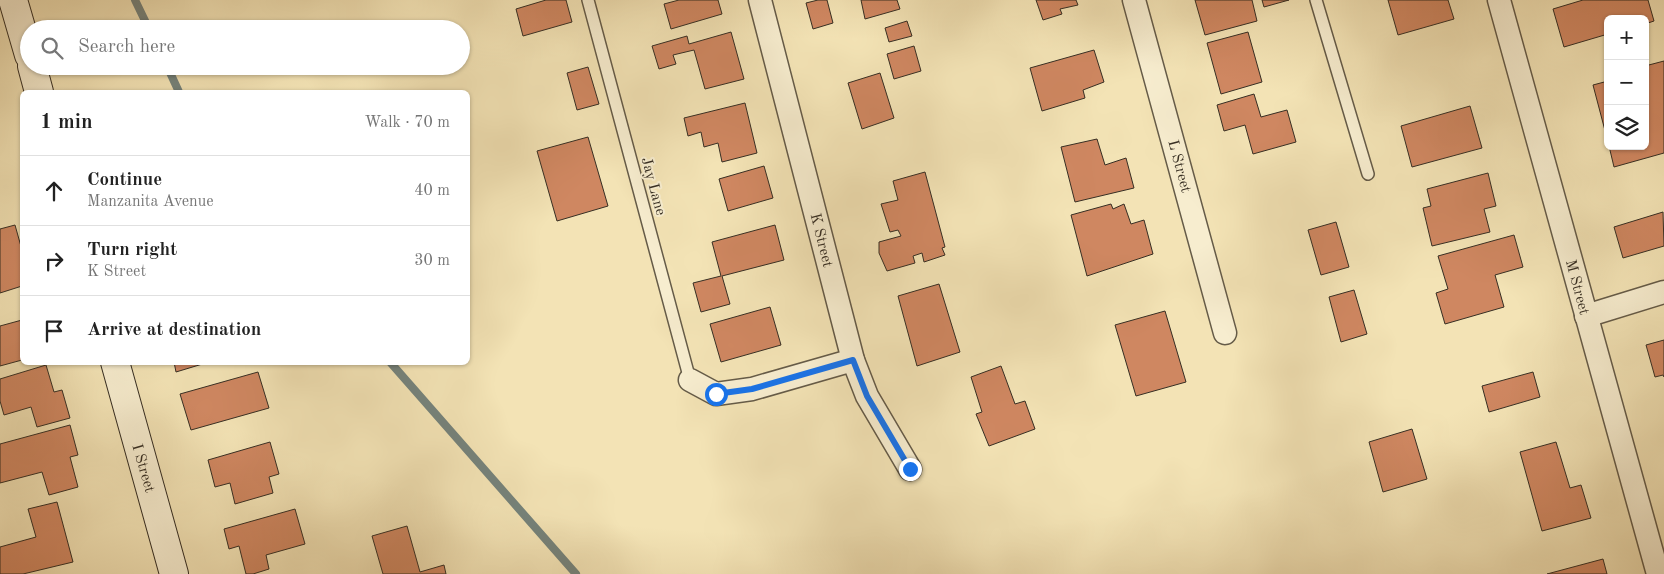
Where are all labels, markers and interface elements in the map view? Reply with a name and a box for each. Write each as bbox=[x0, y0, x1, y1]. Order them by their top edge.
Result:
map controls bbox=[1604, 15, 1649, 150]
button: + bbox=[1604, 15, 1649, 60]
search box bbox=[20, 20, 470, 75]
icon: search bbox=[38, 34, 66, 62]
text: Search here bbox=[78, 38, 175, 57]
button: − bbox=[1604, 60, 1649, 105]
button: layers bbox=[1604, 105, 1649, 150]
text: 1 min bbox=[40, 112, 93, 133]
text: Walk · 70 m bbox=[364, 115, 450, 131]
street label: L Street bbox=[1164, 138, 1193, 194]
street label: Jay Lane bbox=[638, 156, 668, 217]
text: Continue bbox=[87, 171, 162, 190]
icon: ahead bbox=[40, 177, 68, 205]
text: 40 m bbox=[414, 183, 450, 199]
text: Manzanita Avenue bbox=[87, 194, 214, 210]
street label: K Street bbox=[807, 212, 835, 269]
text: Turn right bbox=[87, 241, 177, 260]
icon: right bbox=[40, 247, 68, 275]
text: 30 m bbox=[414, 253, 450, 269]
street label: M Street bbox=[1562, 258, 1591, 317]
text: K Street bbox=[87, 264, 146, 280]
icon: arrive bbox=[40, 317, 68, 345]
text: Arrive at destination bbox=[87, 321, 261, 340]
route start bbox=[705, 383, 728, 406]
street label: I Street bbox=[128, 442, 157, 494]
route end bbox=[899, 458, 922, 481]

